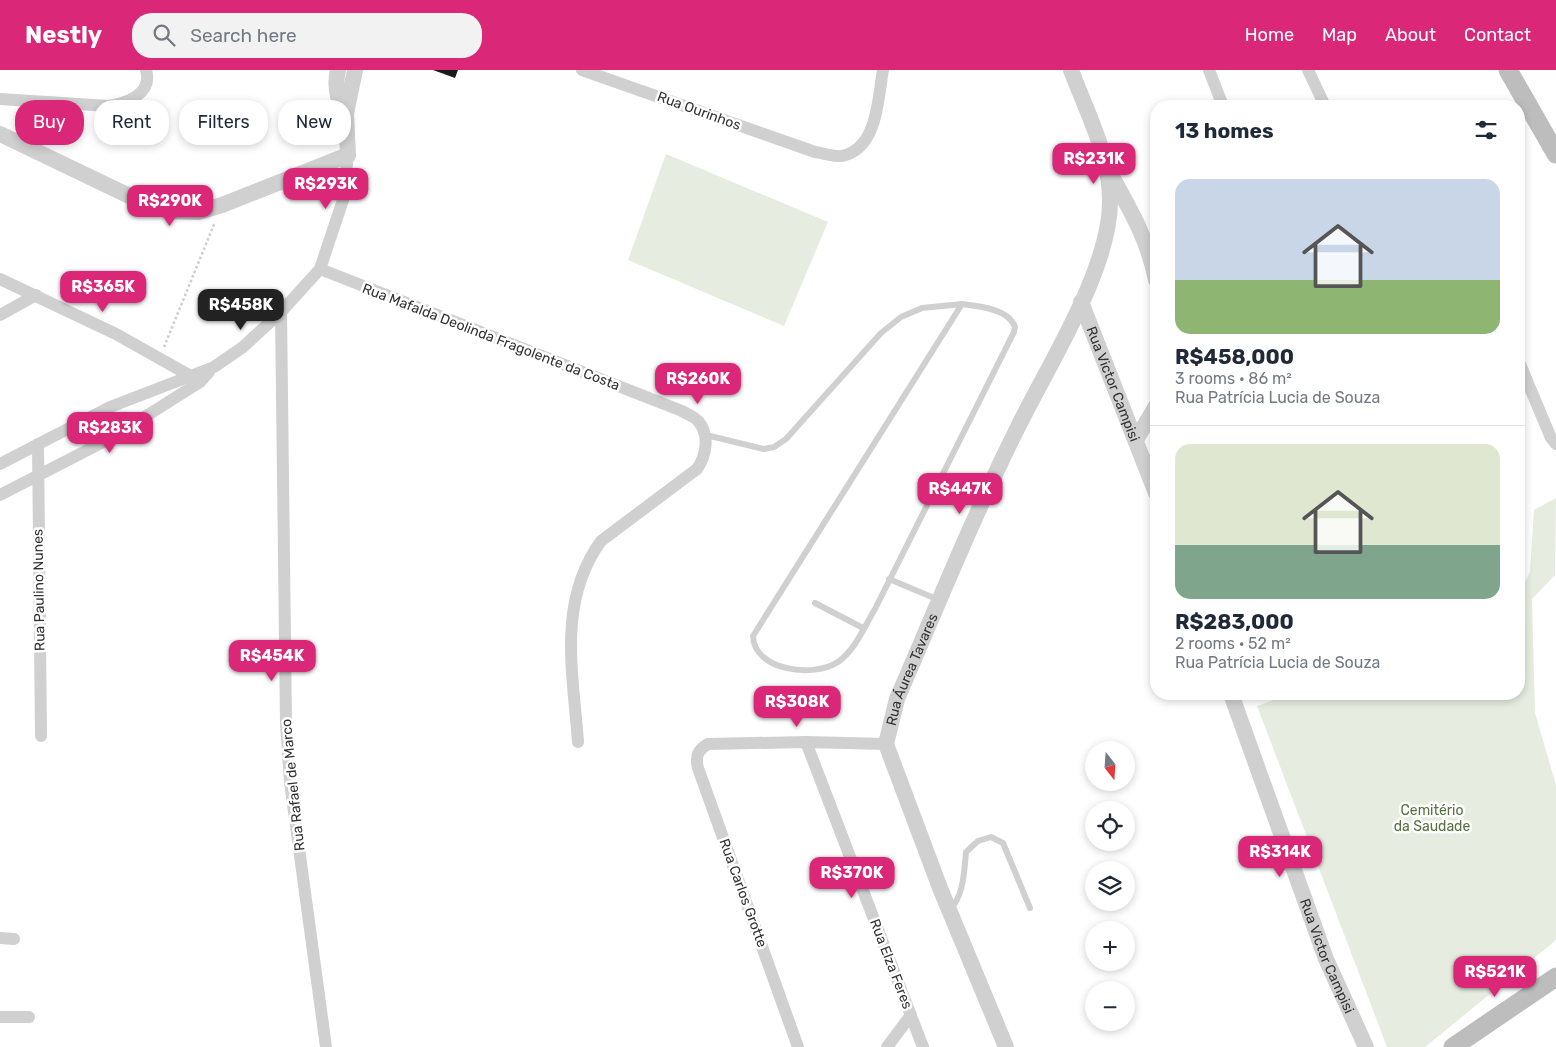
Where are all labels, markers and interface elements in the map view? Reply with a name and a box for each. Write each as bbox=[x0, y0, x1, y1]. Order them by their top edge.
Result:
search box bbox=[132, 13, 482, 58]
text: Nestly bbox=[25, 21, 102, 49]
icon: search bbox=[150, 21, 178, 49]
text: Search here bbox=[190, 24, 297, 47]
text: Home bbox=[1245, 24, 1294, 46]
text: Map bbox=[1322, 24, 1357, 46]
text: About bbox=[1385, 24, 1436, 46]
text: Contact bbox=[1464, 24, 1531, 46]
street label: Rua Ourinhos bbox=[655, 88, 743, 134]
chip: Buy bbox=[15, 100, 84, 145]
chip: Rent bbox=[94, 100, 169, 145]
chip: Filters bbox=[179, 100, 268, 145]
chip: New bbox=[278, 100, 351, 145]
icon: filters bbox=[1472, 116, 1500, 144]
text: 13 homes bbox=[1175, 118, 1274, 143]
pin: R$231K bbox=[1053, 142, 1135, 185]
text: R$231K bbox=[1063, 149, 1125, 168]
pin: R$293K bbox=[285, 168, 367, 210]
text: R$293K bbox=[294, 174, 358, 193]
pin: R$290K bbox=[129, 184, 211, 227]
text: R$290K bbox=[138, 191, 202, 210]
icon: home bbox=[1293, 211, 1383, 301]
pin: R$365K bbox=[62, 270, 144, 313]
text: R$365K bbox=[71, 277, 135, 296]
street label: Rua Mafalda Deolinda Fragolente da Costa bbox=[360, 280, 622, 394]
pin: R$458K bbox=[200, 288, 282, 331]
text: R$458K bbox=[209, 295, 273, 314]
street label: Rua Victor Campisi bbox=[1083, 324, 1143, 444]
text: R$458,000 bbox=[1175, 344, 1294, 369]
pin: R$260K bbox=[657, 362, 739, 405]
text: R$260K bbox=[666, 369, 730, 388]
text: 3 rooms · 86 m² bbox=[1175, 369, 1292, 388]
text: Rua Patrícia Lucia de Souza bbox=[1175, 388, 1380, 407]
pin: R$283K bbox=[69, 412, 151, 454]
text: R$283K bbox=[78, 418, 142, 437]
pin: R$447K bbox=[919, 472, 1001, 515]
icon: home bbox=[1293, 477, 1383, 567]
text: R$447K bbox=[929, 479, 992, 498]
street label: Rua Paulino Nunes bbox=[29, 529, 49, 651]
text: R$283,000 bbox=[1175, 609, 1294, 634]
street label: Rua Áurea Tavares bbox=[882, 611, 941, 727]
text: 2 rooms · 52 m² bbox=[1175, 634, 1291, 653]
pin: R$454K bbox=[231, 640, 313, 682]
text: R$454K bbox=[240, 646, 304, 665]
text: Rua Patrícia Lucia de Souza bbox=[1175, 653, 1380, 672]
pin: R$308K bbox=[756, 686, 838, 728]
text: R$308K bbox=[765, 692, 829, 711]
street label: Rua Rafael de Marco bbox=[278, 718, 308, 852]
north arrow bbox=[1085, 741, 1135, 791]
map controls bbox=[1085, 741, 1135, 1031]
button: locate bbox=[1085, 801, 1135, 851]
park label: Cemitério da Saudade bbox=[1394, 802, 1470, 835]
street label: Rua Carlos Grotte bbox=[715, 836, 771, 950]
pin: R$314K bbox=[1239, 836, 1321, 878]
text: R$314K bbox=[1249, 842, 1311, 861]
pin: R$370K bbox=[811, 856, 893, 899]
button: layers bbox=[1085, 861, 1135, 911]
text: R$370K bbox=[821, 863, 883, 882]
street label: Rua Victor Campisi bbox=[1296, 896, 1358, 1016]
street label: Rua Elza Feres bbox=[866, 917, 916, 1011]
button: + bbox=[1085, 921, 1135, 971]
pin: R$521K bbox=[1454, 956, 1536, 998]
text: R$521K bbox=[1464, 962, 1526, 981]
button: − bbox=[1085, 981, 1135, 1031]

